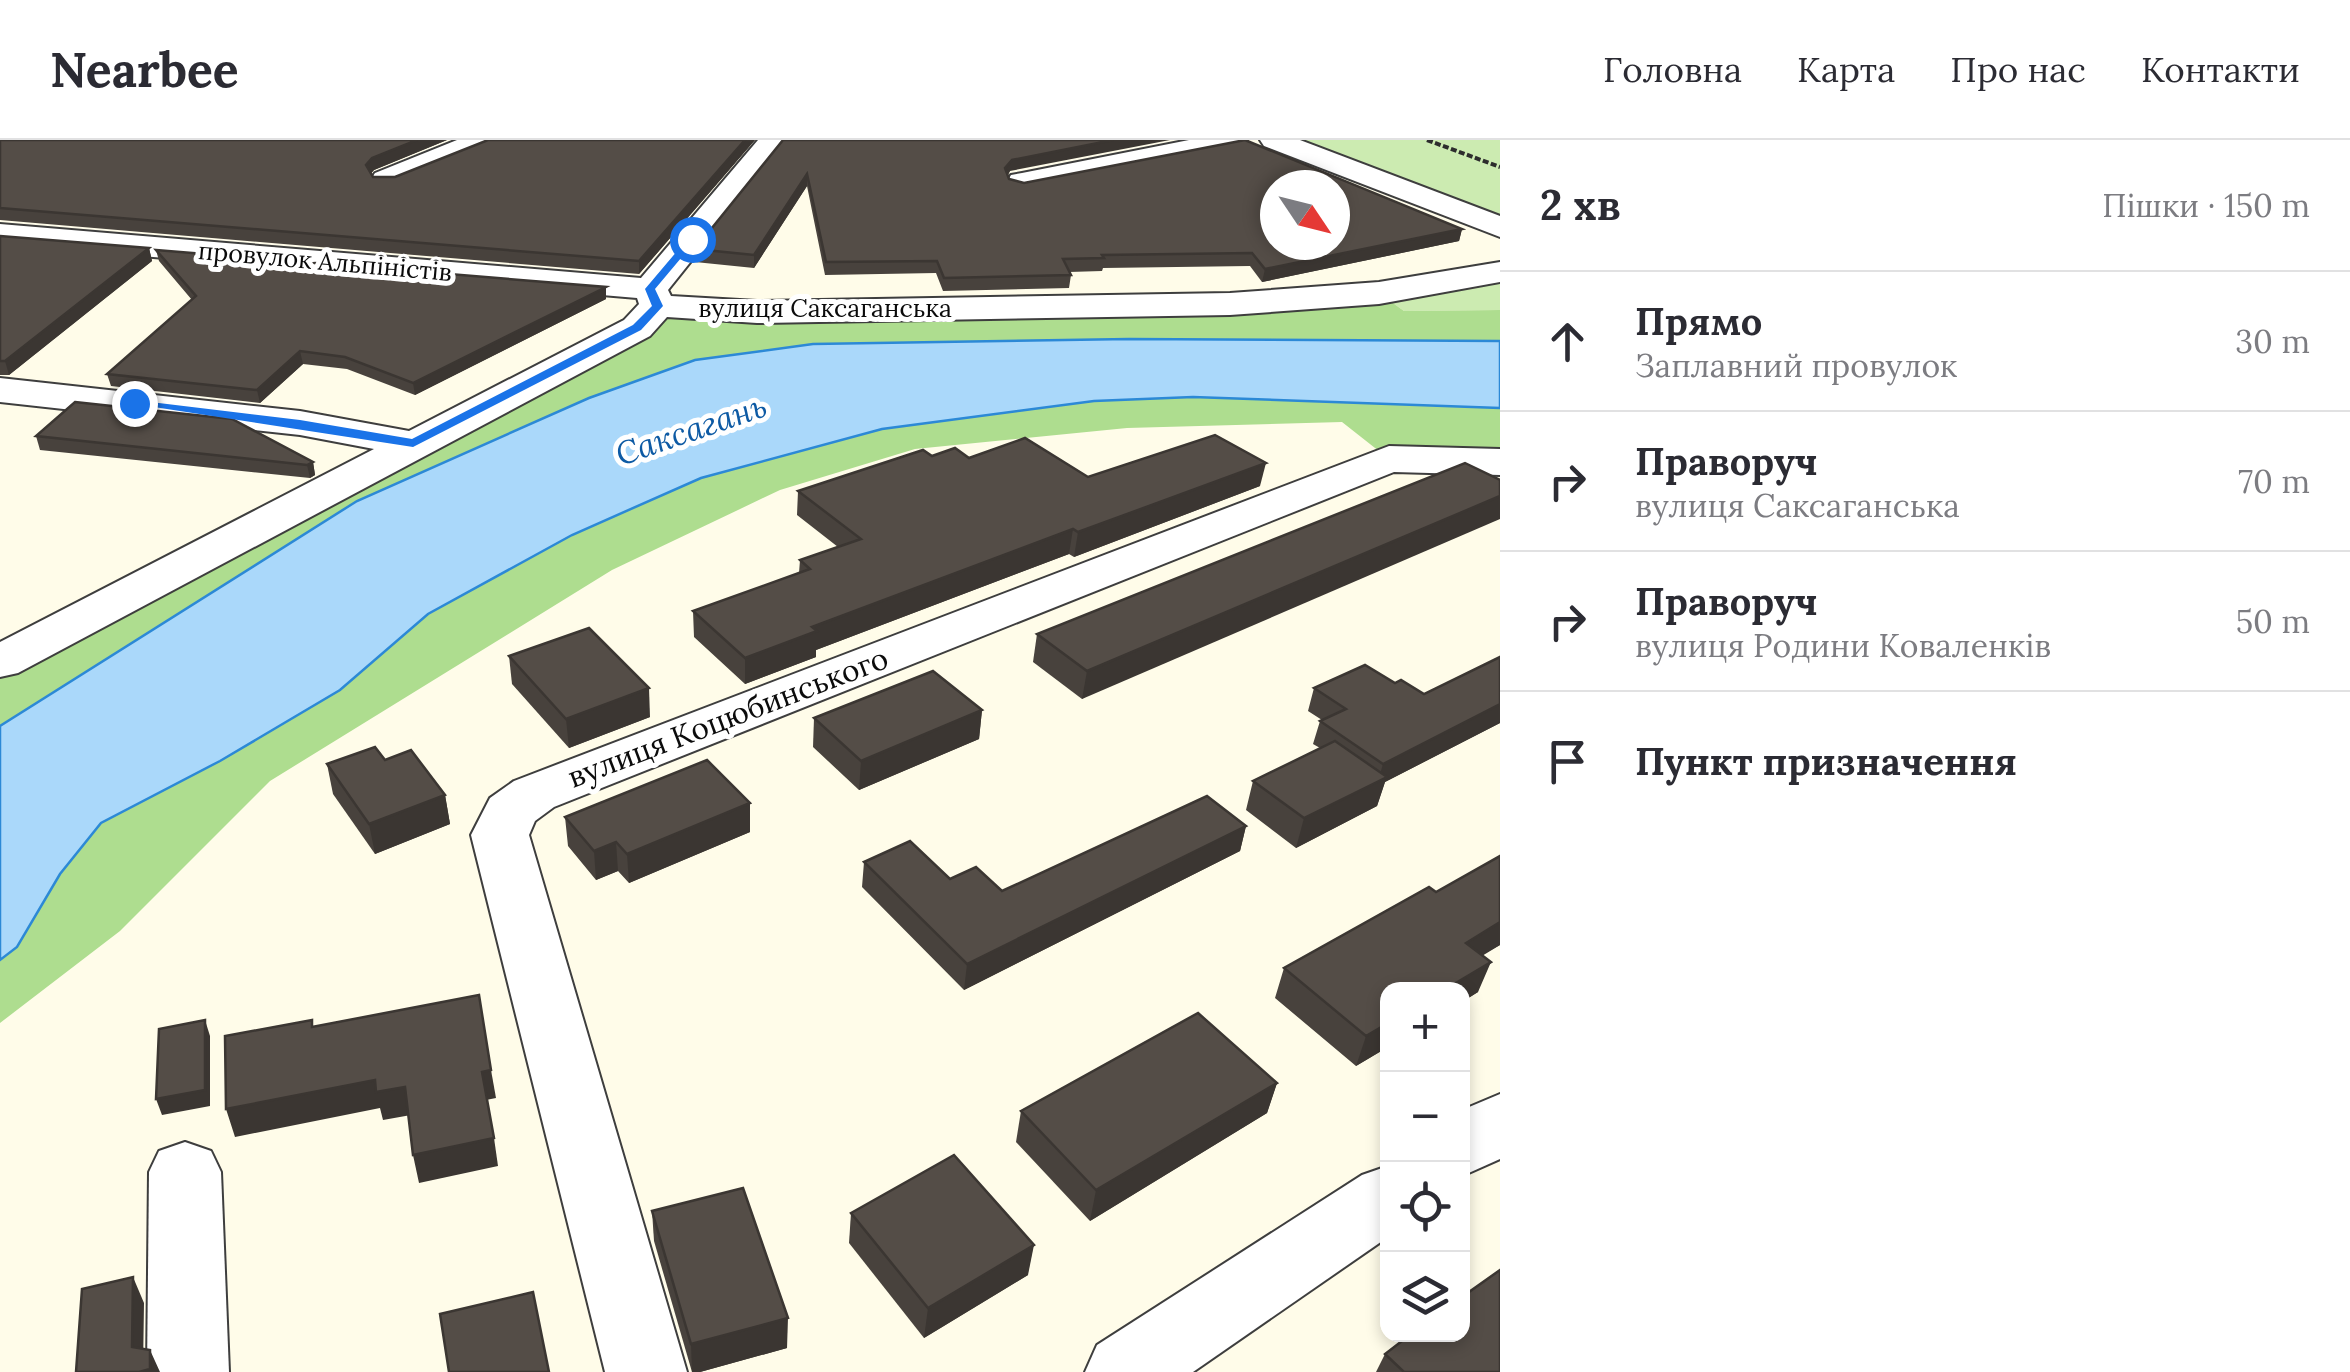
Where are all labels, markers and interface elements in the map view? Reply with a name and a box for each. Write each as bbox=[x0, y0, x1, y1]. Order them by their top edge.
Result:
text: Nearbee bbox=[50, 39, 239, 100]
text: Головна bbox=[1603, 47, 1742, 92]
text: Карта bbox=[1797, 47, 1895, 92]
text: Про нас bbox=[1950, 47, 2086, 92]
text: Контакти bbox=[2141, 47, 2300, 92]
north arrow bbox=[1260, 170, 1350, 260]
text: 2 хв bbox=[1540, 178, 1621, 232]
text: Пішки · 150 m bbox=[2102, 185, 2310, 226]
route start bbox=[670, 217, 716, 263]
street label: провулок Альпіністів bbox=[197, 234, 453, 288]
street label: вулиця Саксаганська bbox=[698, 292, 952, 324]
text: Прямо bbox=[1635, 297, 1762, 345]
icon: ahead bbox=[1540, 314, 1595, 369]
text: 30 m bbox=[2235, 321, 2310, 362]
text: Заплавний провулок bbox=[1635, 345, 1957, 386]
route end bbox=[112, 381, 158, 427]
water label: Саксагань bbox=[610, 385, 772, 474]
text: Праворуч bbox=[1635, 437, 1818, 485]
icon: right bbox=[1540, 454, 1595, 509]
text: 70 m bbox=[2238, 461, 2310, 502]
text: вулиця Саксаганська bbox=[1635, 485, 1960, 526]
text: Праворуч bbox=[1635, 577, 1818, 625]
icon: right bbox=[1540, 594, 1595, 649]
text: 50 m bbox=[2236, 601, 2310, 642]
text: вулиця Родини Коваленків bbox=[1635, 625, 2051, 666]
street label: вулиця Коцюбинського bbox=[562, 638, 894, 797]
icon: arrive bbox=[1540, 734, 1595, 789]
text: Пункт призначення bbox=[1635, 737, 2017, 785]
map controls bbox=[1380, 982, 1470, 1342]
button: + bbox=[1380, 982, 1470, 1072]
button: − bbox=[1380, 1072, 1470, 1162]
button: locate bbox=[1380, 1162, 1470, 1252]
button: layers bbox=[1380, 1252, 1470, 1342]

